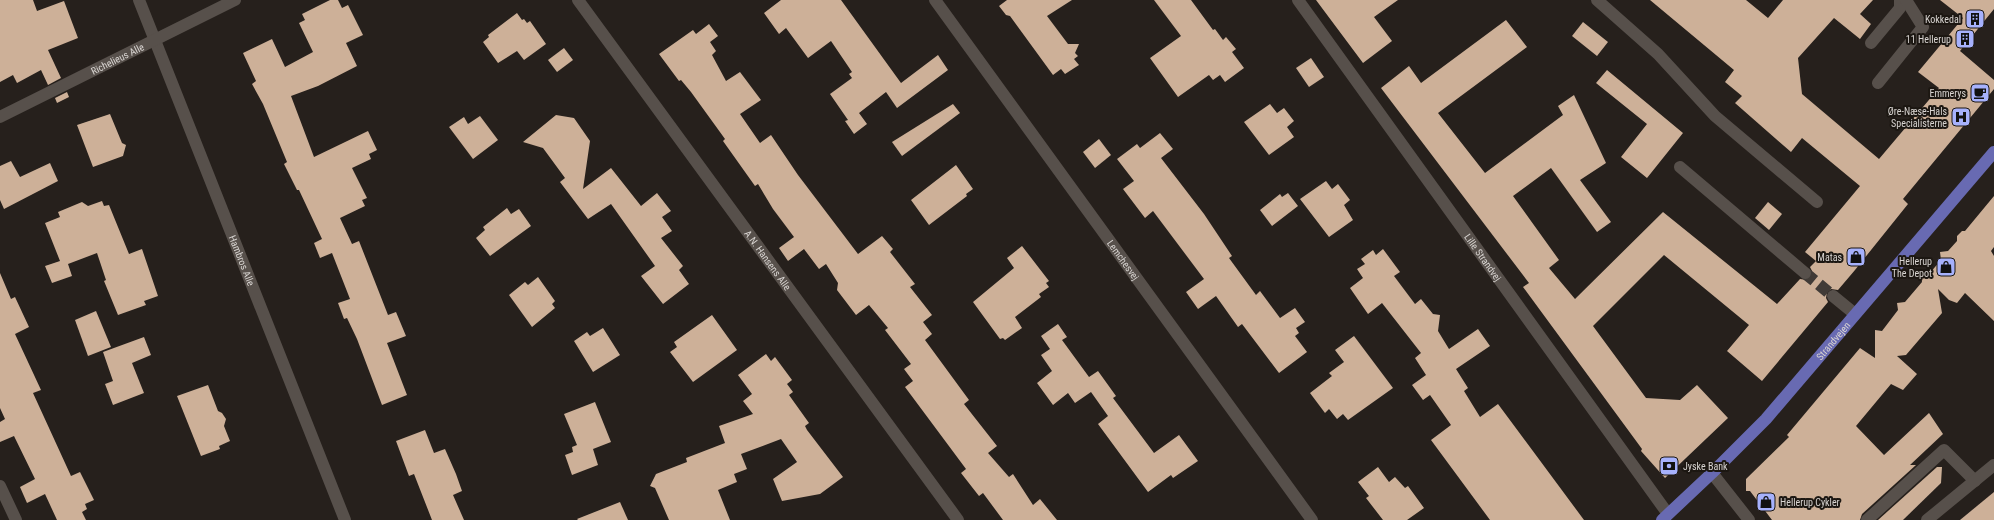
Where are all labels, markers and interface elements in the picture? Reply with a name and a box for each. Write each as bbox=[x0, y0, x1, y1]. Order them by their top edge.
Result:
building icon: Kokkedal bbox=[1964, 8, 1986, 30]
place label: Kokkedal bbox=[1925, 14, 1961, 25]
building icon: 11 Hellerup bbox=[1954, 28, 1976, 50]
place label: 11 Hellerup bbox=[1906, 34, 1951, 45]
street label: Richelieus Alle bbox=[89, 41, 146, 76]
cafe icon: Emmerys bbox=[1969, 82, 1991, 104]
place label: Emmerys bbox=[1929, 88, 1966, 99]
place label: Øre-Næse-Hals Specialisterne bbox=[1888, 106, 1947, 129]
hospital icon: Øre-Næse-Hals Specialisterne bbox=[1950, 106, 1972, 128]
street label: A.N. Hansens Alle bbox=[742, 228, 794, 292]
street label: Lille Strandvej bbox=[1463, 232, 1504, 283]
street label: Hambros Alle bbox=[227, 233, 257, 287]
street label: Lemchesvej bbox=[1105, 238, 1142, 282]
shop icon: Matas bbox=[1845, 246, 1867, 268]
place label: Matas bbox=[1817, 252, 1842, 263]
place label: Hellerup The Depot bbox=[1892, 256, 1932, 279]
shop icon: Hellerup The Depot bbox=[1935, 256, 1957, 278]
street label: Strandvejen bbox=[1814, 319, 1852, 362]
bank icon: Jyske Bank bbox=[1658, 455, 1680, 477]
place label: Jyske Bank bbox=[1683, 461, 1728, 472]
shop icon: Hellerup Cykler bbox=[1755, 491, 1777, 513]
place label: Hellerup Cykler bbox=[1780, 497, 1840, 508]

